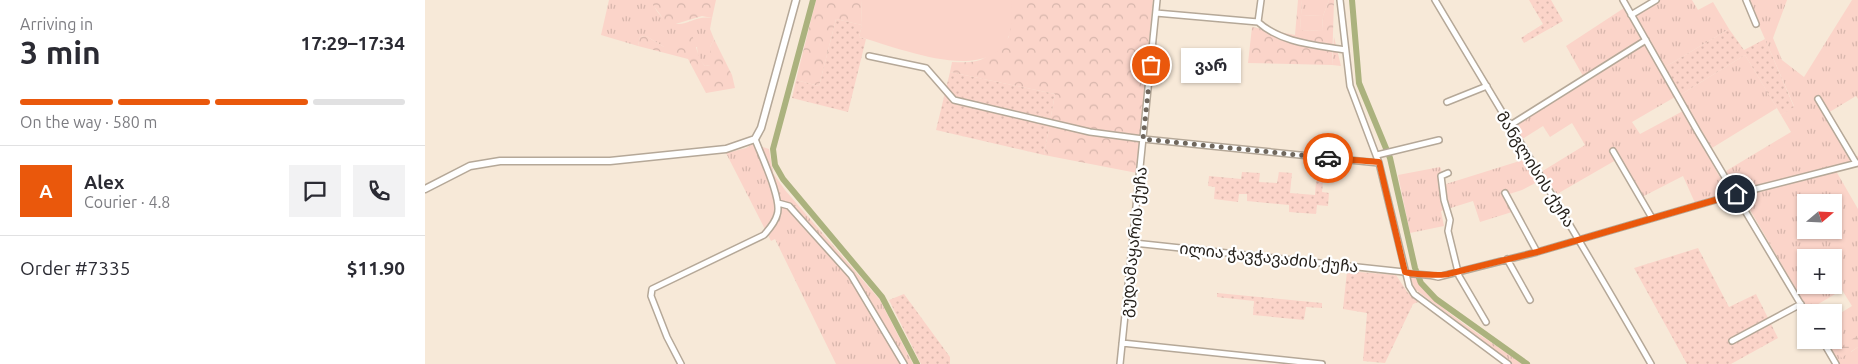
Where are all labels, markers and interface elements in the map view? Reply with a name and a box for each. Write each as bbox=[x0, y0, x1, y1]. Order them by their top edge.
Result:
text: Arriving in bbox=[20, 15, 93, 33]
text: 17:29–17:34 bbox=[300, 32, 405, 54]
text: 3 min bbox=[20, 34, 101, 70]
pin bbox=[1130, 44, 1172, 86]
callout: ვარ bbox=[1181, 48, 1241, 82]
icon: bag bbox=[1137, 51, 1165, 79]
text: ვარ bbox=[1195, 56, 1227, 74]
street label: მანგლისის ქუჩა bbox=[1491, 108, 1579, 231]
text: On the way · 580 m bbox=[20, 113, 157, 131]
courier bbox=[1303, 133, 1353, 183]
icon: car bbox=[1314, 144, 1342, 172]
button: chat bbox=[289, 165, 341, 217]
button: phone bbox=[353, 165, 405, 217]
street label: გუდამაყარის ქუჩა bbox=[1116, 166, 1152, 319]
text: Alex bbox=[84, 171, 124, 193]
pin bbox=[1715, 173, 1757, 215]
text: A bbox=[39, 180, 53, 202]
icon: home bbox=[1722, 180, 1750, 208]
text: Courier · 4.8 bbox=[84, 193, 170, 211]
north arrow bbox=[1797, 194, 1843, 239]
map controls bbox=[1797, 194, 1842, 349]
street label: ილია ჭავჭავაძის ქუჩა bbox=[1178, 239, 1359, 277]
button: + bbox=[1797, 249, 1842, 294]
text: Order #7335 bbox=[20, 257, 130, 279]
text: $11.90 bbox=[347, 257, 405, 279]
button: − bbox=[1797, 304, 1842, 349]

